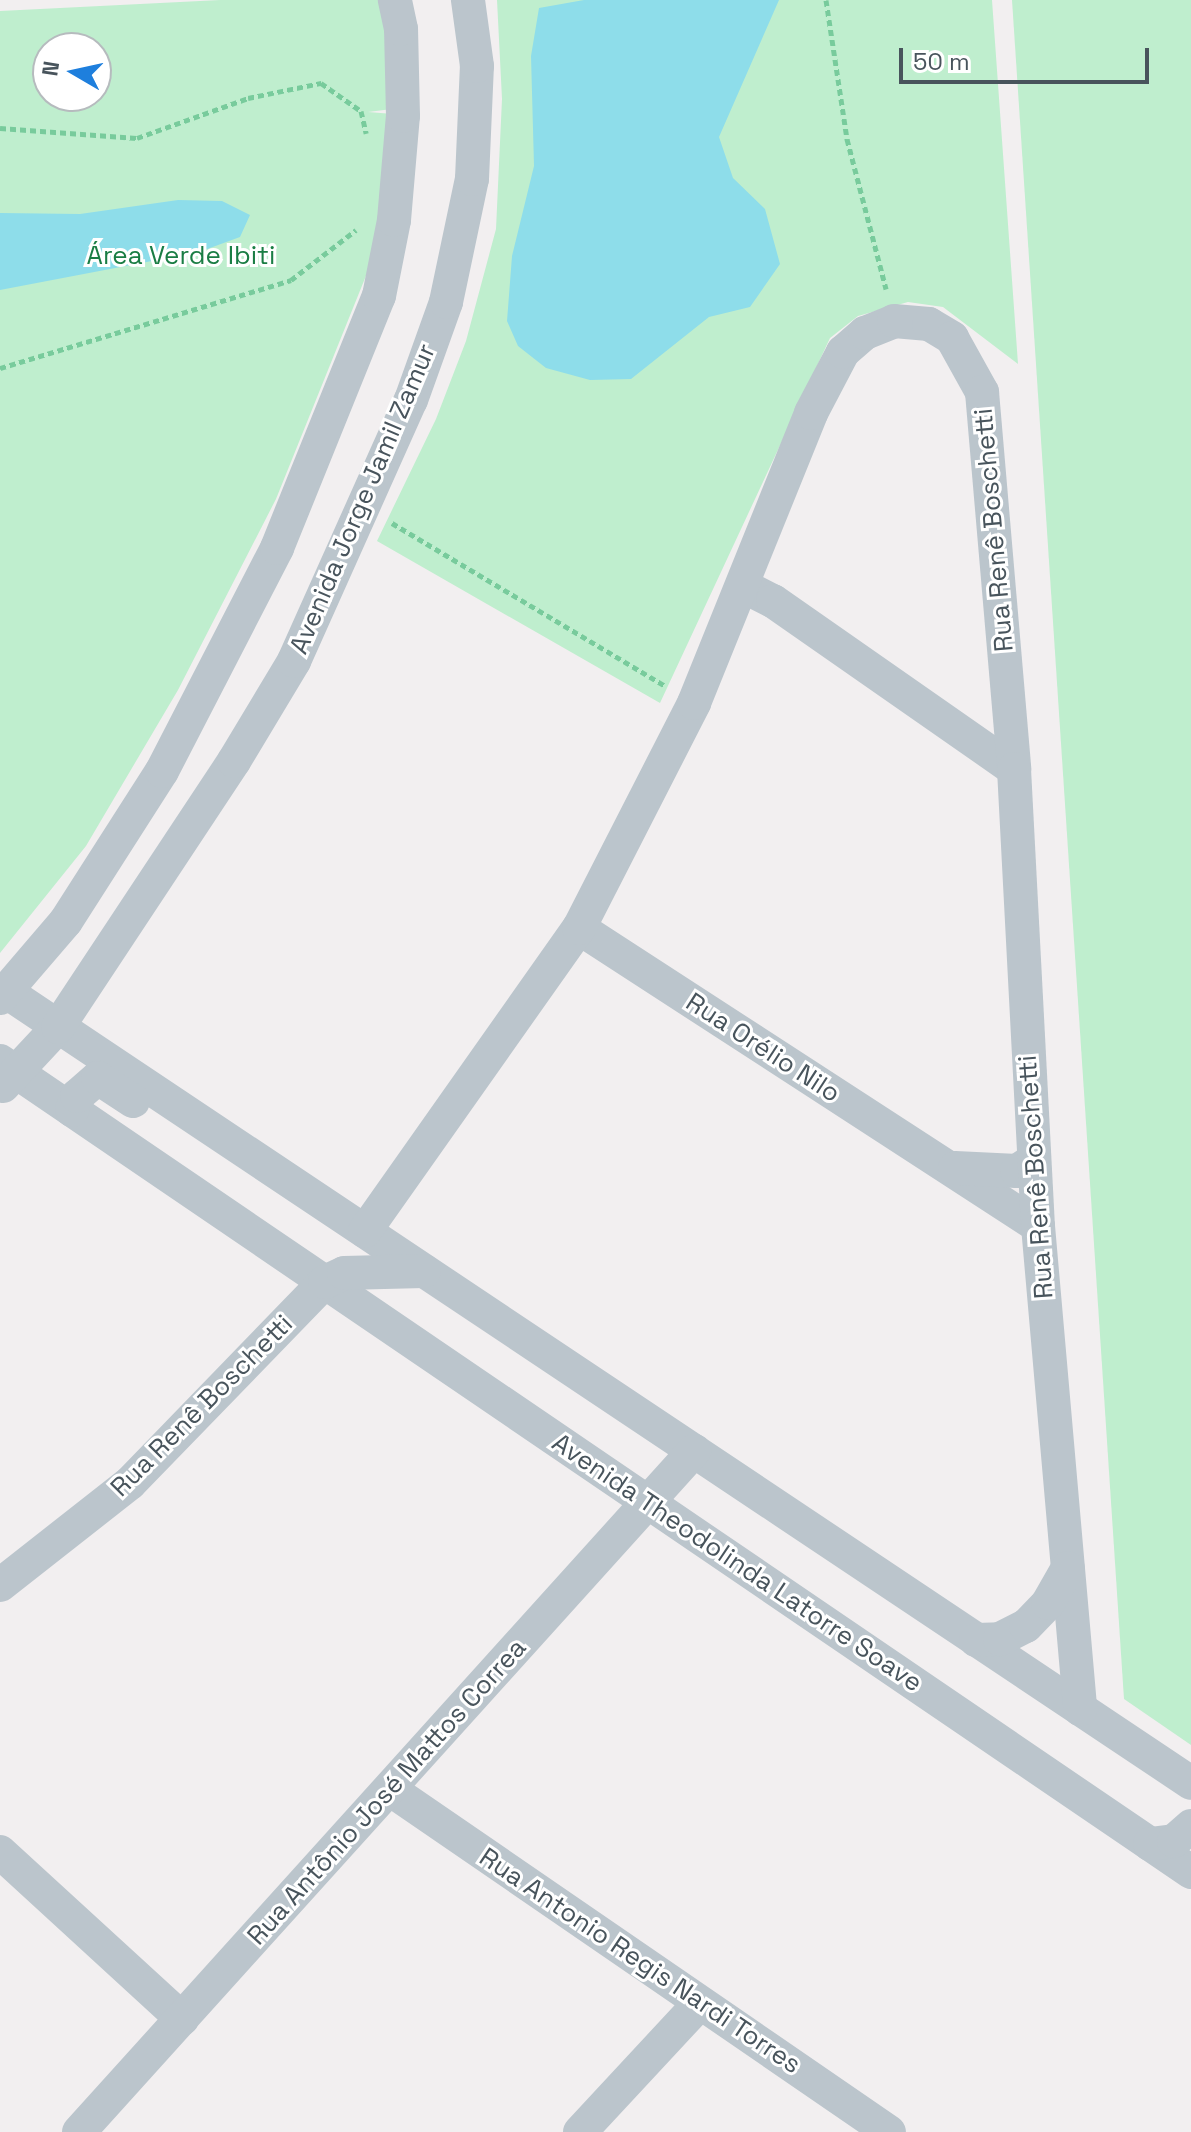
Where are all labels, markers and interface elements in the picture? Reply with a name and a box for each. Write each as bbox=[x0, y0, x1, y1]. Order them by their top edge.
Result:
north arrow bbox=[32, 32, 112, 112]
scale bar bbox=[903, 32, 1153, 82]
text: 50 m bbox=[913, 46, 970, 77]
text: N bbox=[35, 59, 65, 78]
park label: Área Verde Ibiti bbox=[86, 240, 276, 272]
street label: Avenida Jorge Jamil Zamur bbox=[283, 339, 443, 659]
street label: Rua Renê Boschetti bbox=[968, 407, 1020, 653]
street label: Rua Orélio Nilo bbox=[680, 987, 846, 1109]
street label: Rua Renê Boschetti bbox=[1012, 1054, 1060, 1300]
street label: Rua Renê Boschetti bbox=[105, 1309, 299, 1503]
street label: Avenida Theodolinda Latorre Soave bbox=[546, 1427, 928, 1699]
street label: Rua Antônio José Mattos Correa bbox=[241, 1632, 533, 1952]
street label: Rua Antonio Regis Nardi Torres bbox=[473, 1841, 807, 2081]

